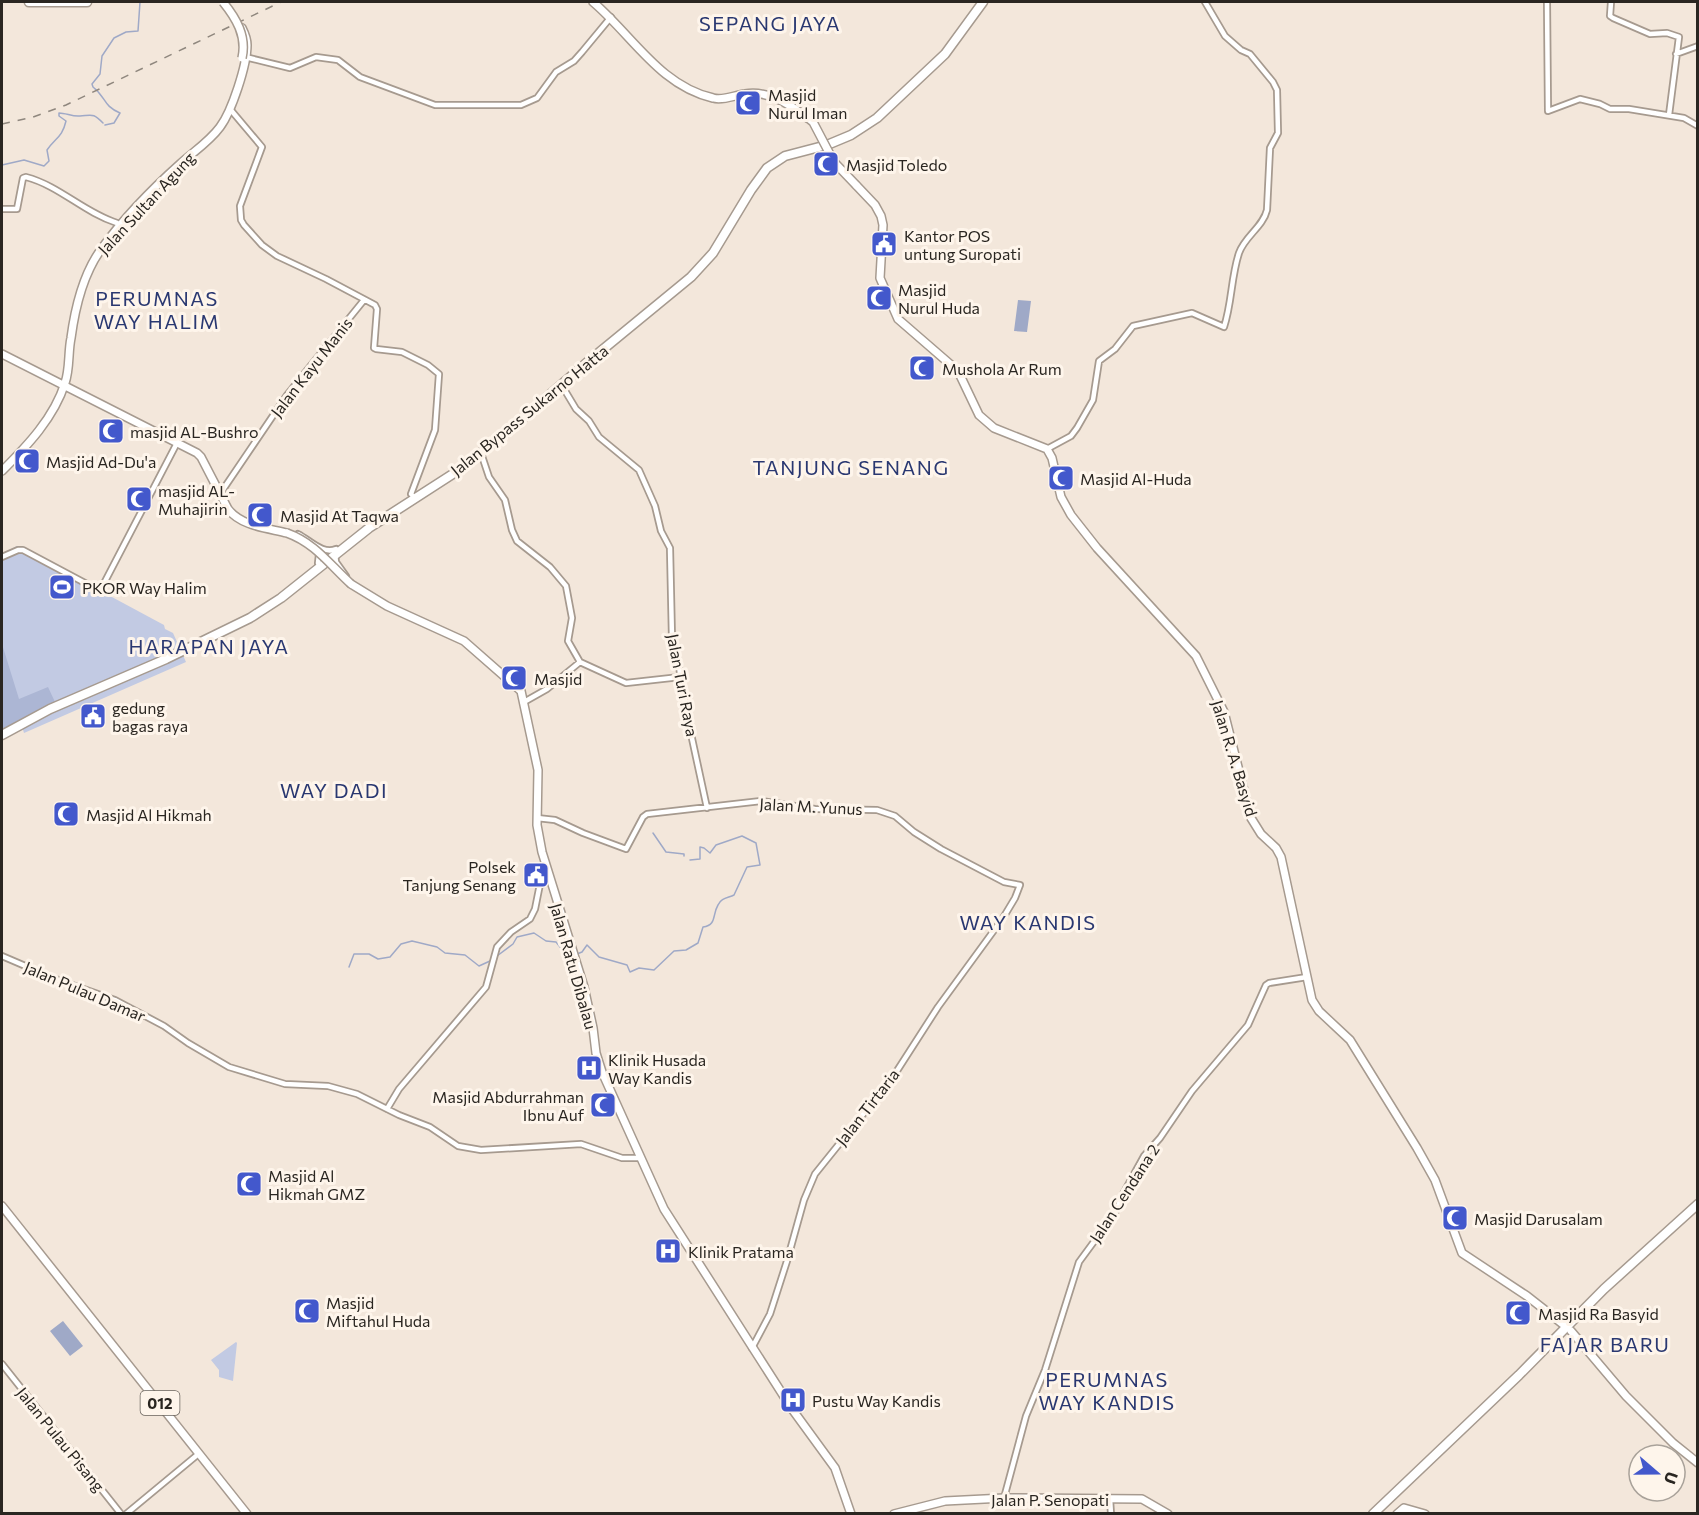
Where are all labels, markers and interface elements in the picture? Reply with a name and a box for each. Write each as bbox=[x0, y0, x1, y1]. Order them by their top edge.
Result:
district label: SEPANG JAYA bbox=[699, 11, 841, 35]
place label: Masjid Nurul Iman bbox=[768, 85, 847, 122]
mosque icon: Masjid Nurul Iman bbox=[733, 88, 763, 118]
street label: Jalan Sultan Agung bbox=[94, 148, 199, 258]
mosque icon: Masjid Toledo bbox=[811, 149, 841, 179]
place label: Masjid Toledo bbox=[846, 155, 947, 174]
place label: Kantor POS untung Suropati bbox=[904, 226, 1021, 263]
public building icon: Kantor POS untung Suropati bbox=[869, 229, 899, 259]
place label: Masjid Nurul Huda bbox=[898, 280, 980, 317]
mosque icon: Masjid Nurul Huda bbox=[864, 283, 894, 313]
district label: PERUMNAS WAY HALIM bbox=[94, 286, 220, 333]
street label: Jalan Kayu Manis bbox=[266, 313, 356, 421]
street label: Jalan Bypass Sukarno Hatta bbox=[446, 341, 612, 479]
mosque icon: Mushola Ar Rum bbox=[907, 353, 937, 383]
place label: Mushola Ar Rum bbox=[942, 359, 1062, 378]
mosque icon: masjid AL-Bushro bbox=[96, 416, 126, 446]
place label: masjid AL-Bushro bbox=[130, 422, 258, 441]
mosque icon: Masjid Ad-Du'a bbox=[12, 446, 42, 476]
place label: Masjid Ad-Du'a bbox=[46, 452, 156, 471]
district label: TANJUNG SENANG bbox=[752, 455, 950, 479]
mosque icon: Masjid Al-Huda bbox=[1046, 463, 1076, 493]
place label: Masjid Al-Huda bbox=[1080, 469, 1192, 488]
place label: masjid AL- Muhajirin bbox=[158, 481, 235, 518]
mosque icon: masjid AL- Muhajirin bbox=[124, 484, 154, 514]
mosque icon: Masjid At Taqwa bbox=[245, 500, 275, 530]
place label: Masjid At Taqwa bbox=[280, 506, 399, 525]
sports icon: PKOR Way Halim bbox=[47, 572, 77, 602]
place label: PKOR Way Halim bbox=[82, 578, 207, 597]
street label: Jalan Turi Raya bbox=[664, 632, 702, 738]
district label: HARAPAN JAYA bbox=[128, 634, 290, 658]
mosque icon: Masjid bbox=[499, 663, 529, 693]
place label: Masjid bbox=[534, 669, 582, 688]
place label: gedung bagas raya bbox=[112, 698, 188, 735]
street label: Jalan R. A. Basyid bbox=[1208, 698, 1262, 818]
public building icon: gedung bagas raya bbox=[78, 701, 108, 731]
district label: WAY DADI bbox=[280, 778, 388, 802]
street label: Jalan M. Yunus bbox=[759, 794, 863, 818]
mosque icon: Masjid Al Hikmah bbox=[51, 799, 81, 829]
place label: Masjid Al Hikmah bbox=[86, 805, 212, 824]
place label: Polsek Tanjung Senang bbox=[402, 857, 516, 894]
public building icon: Polsek Tanjung Senang bbox=[521, 860, 551, 890]
street label: Jalan Ratu Dibalau bbox=[547, 901, 601, 1031]
district label: WAY KANDIS bbox=[959, 910, 1097, 934]
street label: Jalan Pulau Damar bbox=[21, 957, 149, 1025]
place label: Klinik Husada Way Kandis bbox=[608, 1050, 706, 1087]
hospital icon: Klinik Husada Way Kandis bbox=[574, 1053, 604, 1083]
street label: Jalan Tirtaria bbox=[831, 1065, 903, 1149]
place label: Masjid Abdurrahman Ibnu Auf bbox=[432, 1087, 585, 1124]
mosque icon: Masjid Abdurrahman Ibnu Auf bbox=[588, 1090, 618, 1120]
street label: Jalan Cendana 2 bbox=[1085, 1140, 1163, 1246]
place label: Masjid Al Hikmah GMZ bbox=[268, 1166, 365, 1203]
mosque icon: Masjid Al Hikmah GMZ bbox=[234, 1169, 264, 1199]
mosque icon: Masjid Darusalam bbox=[1440, 1203, 1470, 1233]
place label: Masjid Darusalam bbox=[1474, 1209, 1603, 1228]
hospital icon: Klinik Pratama bbox=[653, 1236, 683, 1266]
place label: Klinik Pratama bbox=[688, 1242, 794, 1261]
place label: Masjid Miftahul Huda bbox=[326, 1293, 430, 1330]
mosque icon: Masjid Miftahul Huda bbox=[292, 1296, 322, 1326]
mosque icon: Masjid Ra Basyid bbox=[1503, 1298, 1533, 1328]
place label: Masjid Ra Basyid bbox=[1538, 1304, 1659, 1323]
district label: FAJAR BARU bbox=[1540, 1332, 1670, 1356]
district label: PERUMNAS WAY KANDIS bbox=[1038, 1367, 1176, 1414]
street label: Jalan Pulau Pisang bbox=[13, 1383, 109, 1495]
hospital icon: Pustu Way Kandis bbox=[778, 1385, 808, 1415]
road number: 012 bbox=[140, 1391, 180, 1415]
place label: Pustu Way Kandis bbox=[812, 1391, 941, 1410]
north arrow bbox=[1627, 1443, 1687, 1503]
text: U bbox=[1661, 1470, 1682, 1487]
street label: Jalan P. Senopati bbox=[991, 1490, 1109, 1509]

